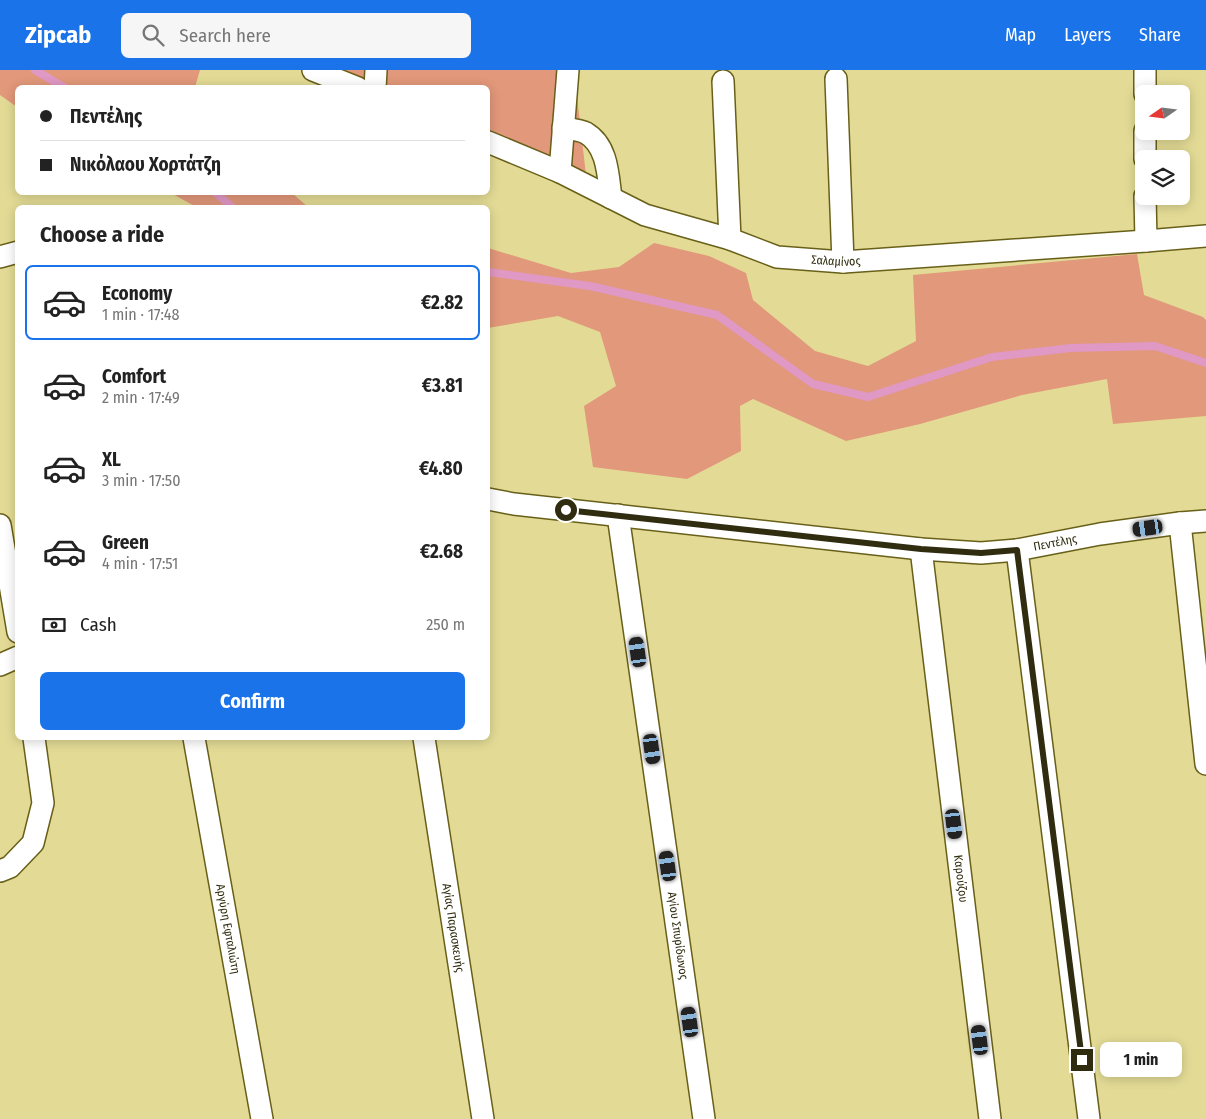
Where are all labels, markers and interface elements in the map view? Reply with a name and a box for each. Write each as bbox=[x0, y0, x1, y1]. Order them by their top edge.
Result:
search box bbox=[121, 13, 471, 58]
text: Zipcab bbox=[25, 21, 91, 49]
icon: search bbox=[139, 21, 167, 49]
text: Search here bbox=[179, 24, 271, 47]
text: Map bbox=[1005, 24, 1036, 46]
text: Layers bbox=[1064, 24, 1111, 46]
text: Share bbox=[1139, 24, 1181, 46]
north arrow bbox=[1135, 85, 1190, 140]
map controls bbox=[1135, 85, 1190, 205]
text: Πεντέλης bbox=[70, 105, 142, 128]
button: layers bbox=[1135, 150, 1190, 205]
text: Νικόλαου Χορτάτζη bbox=[70, 153, 221, 176]
text: Choose a ride bbox=[40, 221, 164, 248]
street label: Σαλαμίνος bbox=[811, 253, 861, 269]
icon: car bbox=[42, 280, 87, 325]
text: Economy bbox=[102, 282, 172, 305]
text: €2.82 bbox=[421, 291, 463, 314]
text: 1 min · 17:48 bbox=[102, 305, 179, 324]
icon: car bbox=[42, 363, 87, 408]
text: Comfort bbox=[102, 365, 166, 388]
text: €3.81 bbox=[422, 374, 463, 397]
text: 2 min · 17:49 bbox=[102, 388, 180, 407]
icon: car bbox=[42, 446, 87, 491]
text: XL bbox=[102, 448, 121, 471]
text: €4.80 bbox=[419, 457, 463, 480]
text: 3 min · 17:50 bbox=[102, 471, 181, 490]
route start bbox=[555, 499, 577, 521]
car bbox=[1132, 518, 1163, 538]
icon: car bbox=[42, 529, 87, 574]
text: Green bbox=[102, 531, 149, 554]
street label: Πεντέλης bbox=[1032, 532, 1078, 554]
text: €2.68 bbox=[420, 540, 463, 563]
text: 4 min · 17:51 bbox=[102, 554, 178, 573]
icon: cash bbox=[40, 611, 68, 639]
text: Cash bbox=[80, 613, 117, 636]
text: 250 m bbox=[426, 615, 465, 634]
car bbox=[628, 636, 647, 668]
button: Confirm bbox=[40, 672, 465, 730]
car bbox=[642, 733, 661, 765]
car bbox=[944, 808, 963, 840]
car bbox=[658, 850, 677, 882]
street label: Καρούζου bbox=[951, 854, 971, 903]
street label: Αγίας Παρασκευής bbox=[440, 882, 467, 973]
street label: Αργύρη Εφταλιώτη bbox=[213, 883, 243, 975]
street label: Αγίου Σπυρίδωνος bbox=[665, 891, 691, 980]
car bbox=[680, 1006, 699, 1038]
car bbox=[970, 1024, 989, 1056]
callout: 1 min bbox=[1100, 1042, 1182, 1078]
route end bbox=[1071, 1049, 1093, 1071]
text: 1 min bbox=[1124, 1050, 1158, 1069]

